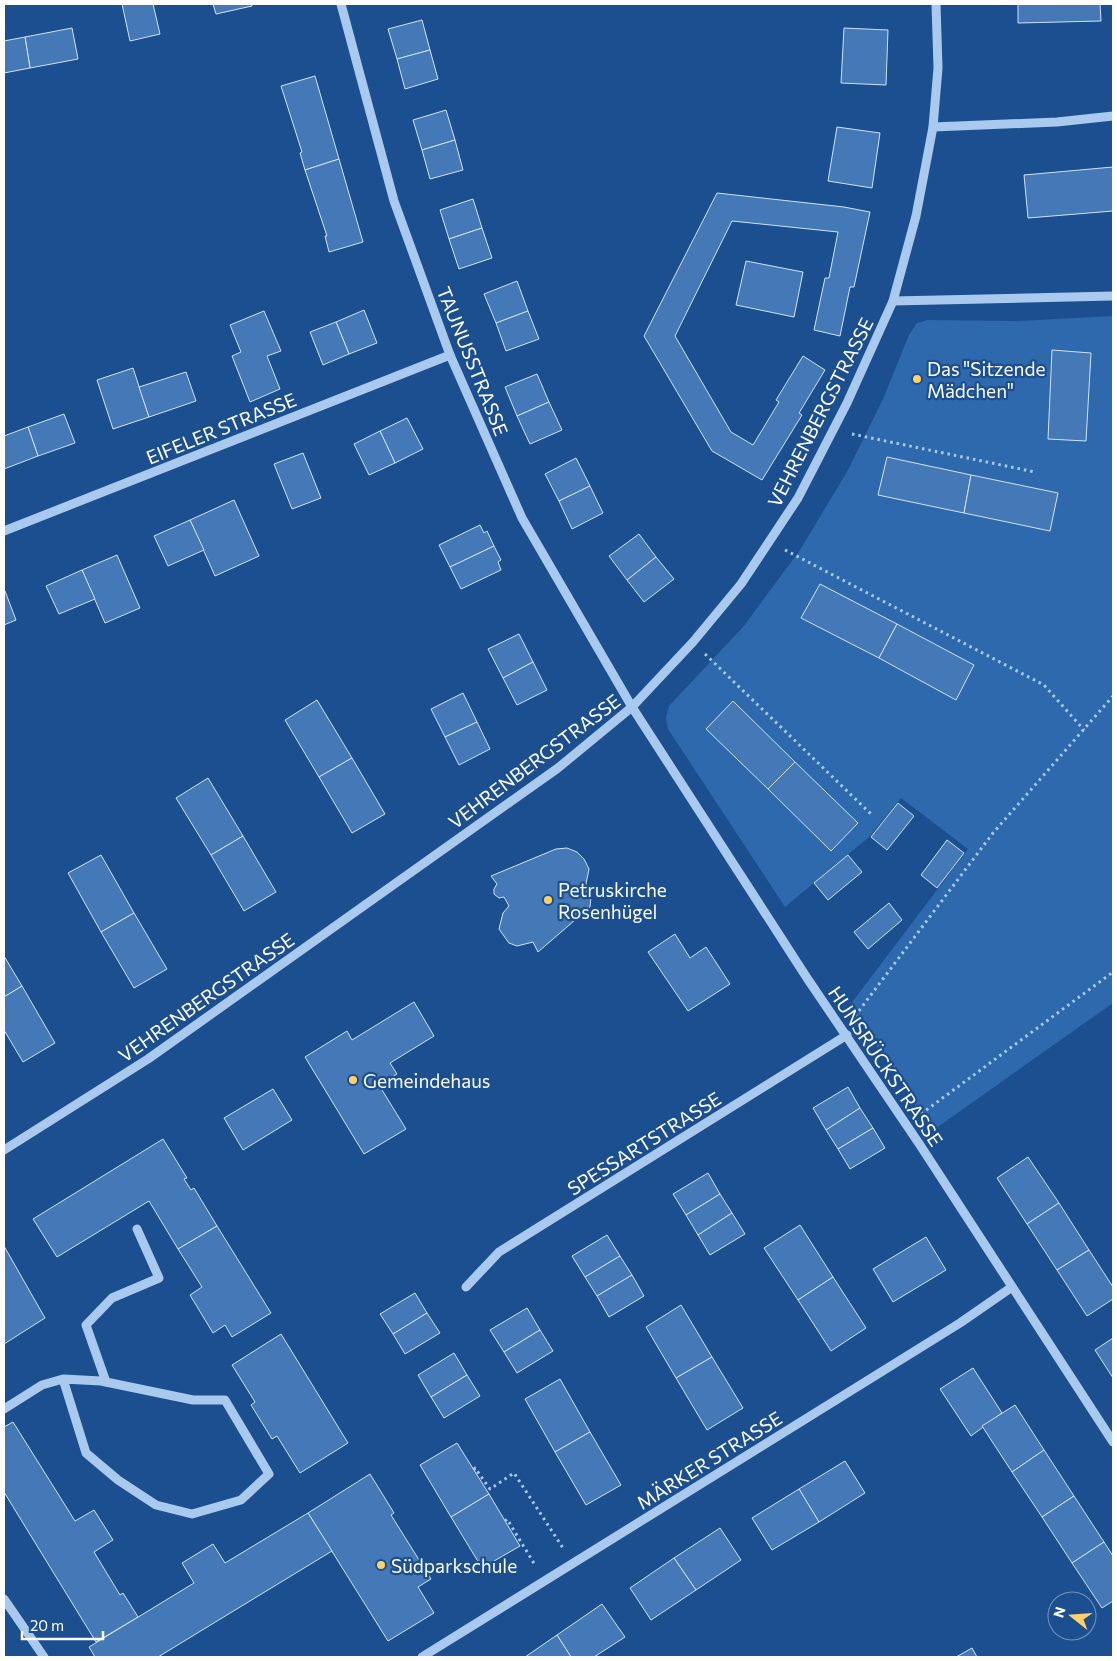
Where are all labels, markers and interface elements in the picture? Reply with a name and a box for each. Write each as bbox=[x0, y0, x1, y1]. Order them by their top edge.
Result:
street label: TAUNUSSTRASSE bbox=[433, 283, 513, 439]
street label: VEHRENBERGSTRASSE bbox=[762, 314, 878, 510]
place label: Das "Sitzende Mädchen" bbox=[927, 357, 1045, 402]
marker: Das "Sitzende Mädchen" bbox=[911, 373, 923, 385]
street label: EIFELER STRASSE bbox=[143, 387, 299, 469]
street label: VEHRENBERGSTRASSE bbox=[444, 689, 624, 833]
place label: Petruskirche Rosenhügel bbox=[558, 878, 667, 923]
marker: Petruskirche Rosenhügel bbox=[542, 894, 554, 906]
street label: VEHRENBERGSTRASSE bbox=[114, 928, 298, 1066]
street label: HUNSRÜCKSTRASSE bbox=[824, 982, 948, 1150]
place label: Gemeindehaus bbox=[363, 1069, 490, 1092]
marker: Gemeindehaus bbox=[347, 1074, 359, 1086]
street label: SPESSARTSTRASSE bbox=[563, 1086, 725, 1200]
street label: MÄRKER STRASSE bbox=[632, 1406, 786, 1514]
place label: Südparkschule bbox=[391, 1554, 517, 1577]
marker: Südparkschule bbox=[375, 1559, 387, 1571]
north arrow bbox=[1047, 1591, 1097, 1641]
text: N bbox=[1049, 1605, 1069, 1620]
scale bar bbox=[22, 1608, 104, 1640]
text: 20 m bbox=[30, 1616, 64, 1634]

